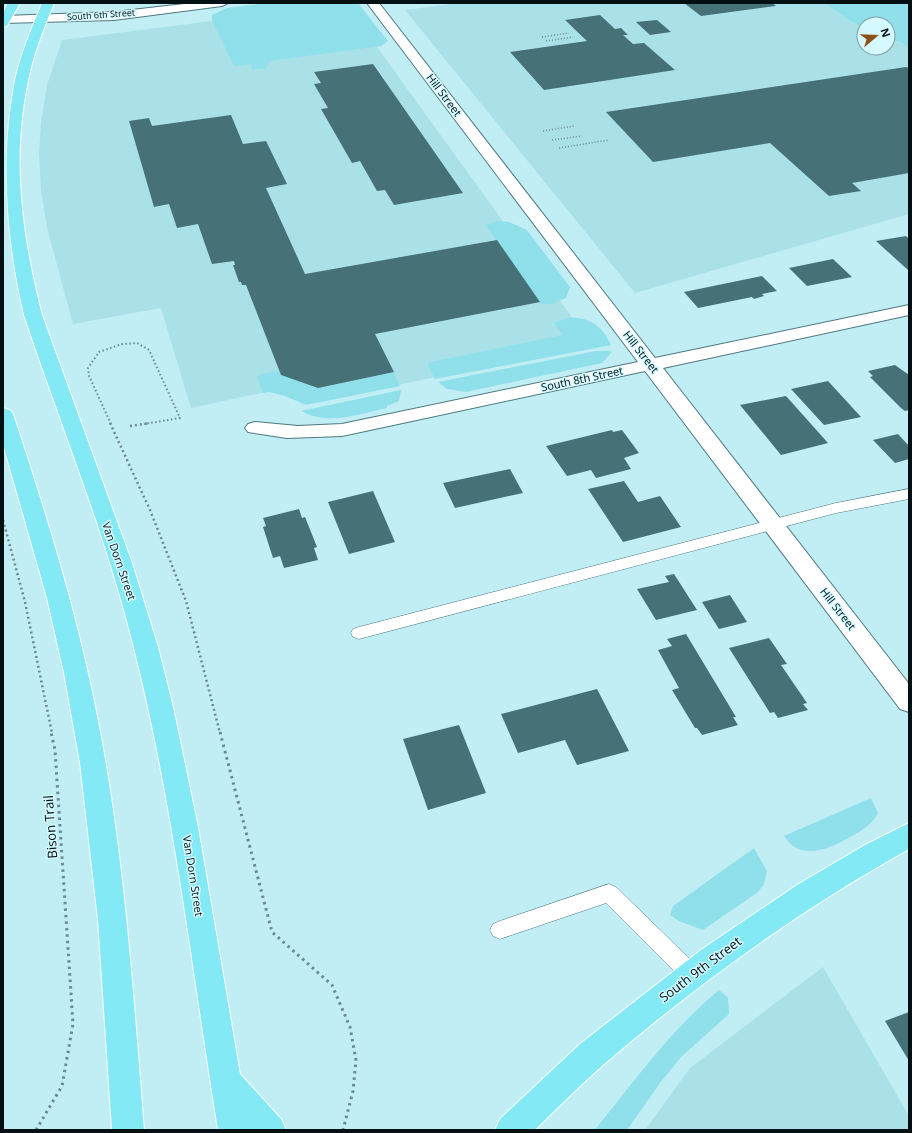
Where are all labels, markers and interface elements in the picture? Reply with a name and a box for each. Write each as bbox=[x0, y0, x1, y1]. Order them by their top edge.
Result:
street label: South 6th Street bbox=[66, 6, 135, 23]
north arrow bbox=[856, 16, 896, 56]
text: N bbox=[877, 26, 894, 39]
street label: Hill Street bbox=[423, 70, 465, 119]
street label: Hill Street bbox=[620, 327, 663, 376]
street label: South 8th Street bbox=[540, 362, 624, 395]
street label: Van Dorn Street bbox=[99, 520, 140, 602]
street label: Hill Street bbox=[817, 584, 860, 633]
street label: Bison Trail bbox=[39, 795, 61, 859]
street label: Van Dorn Street bbox=[180, 834, 207, 918]
street label: South 9th Street bbox=[655, 932, 745, 1006]

